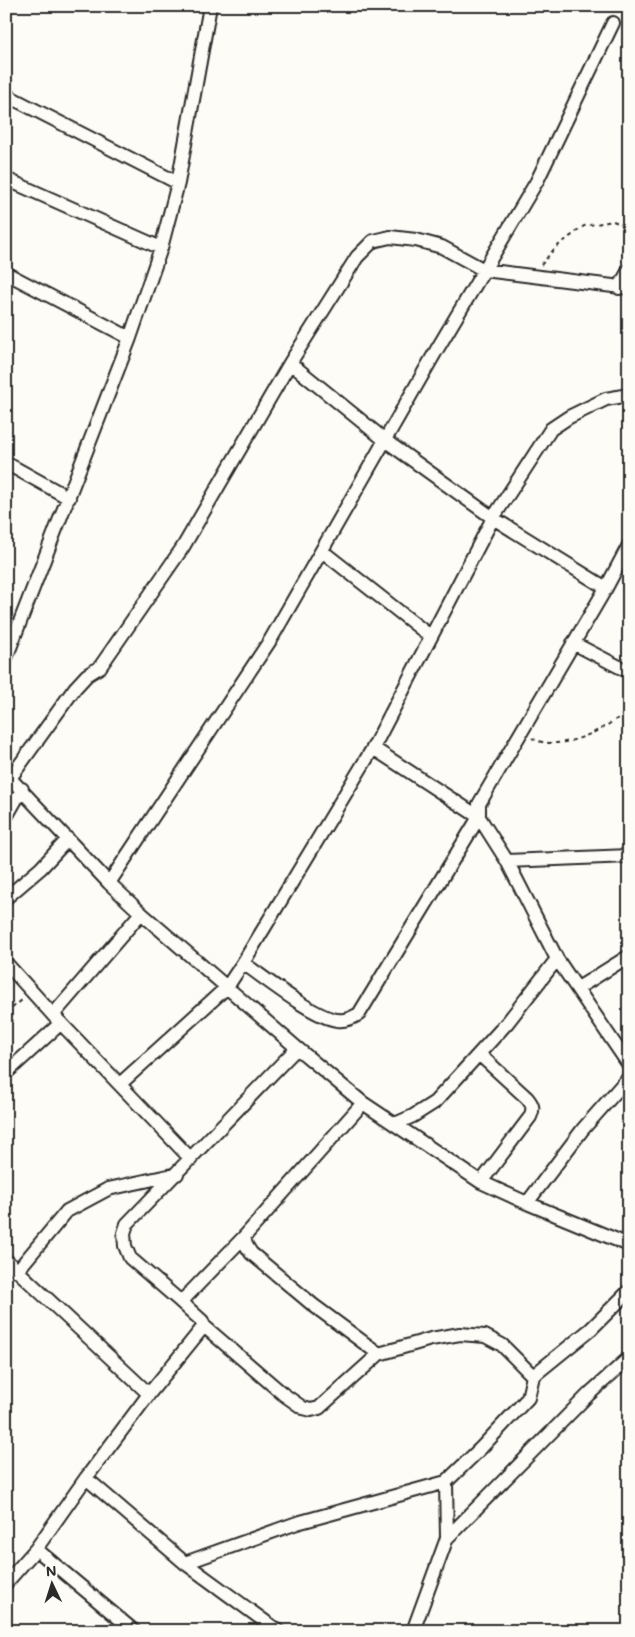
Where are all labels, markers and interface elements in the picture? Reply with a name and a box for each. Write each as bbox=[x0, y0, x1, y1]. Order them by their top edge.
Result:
north arrow bbox=[28, 1560, 78, 1610]
text: N bbox=[45, 1561, 57, 1580]

